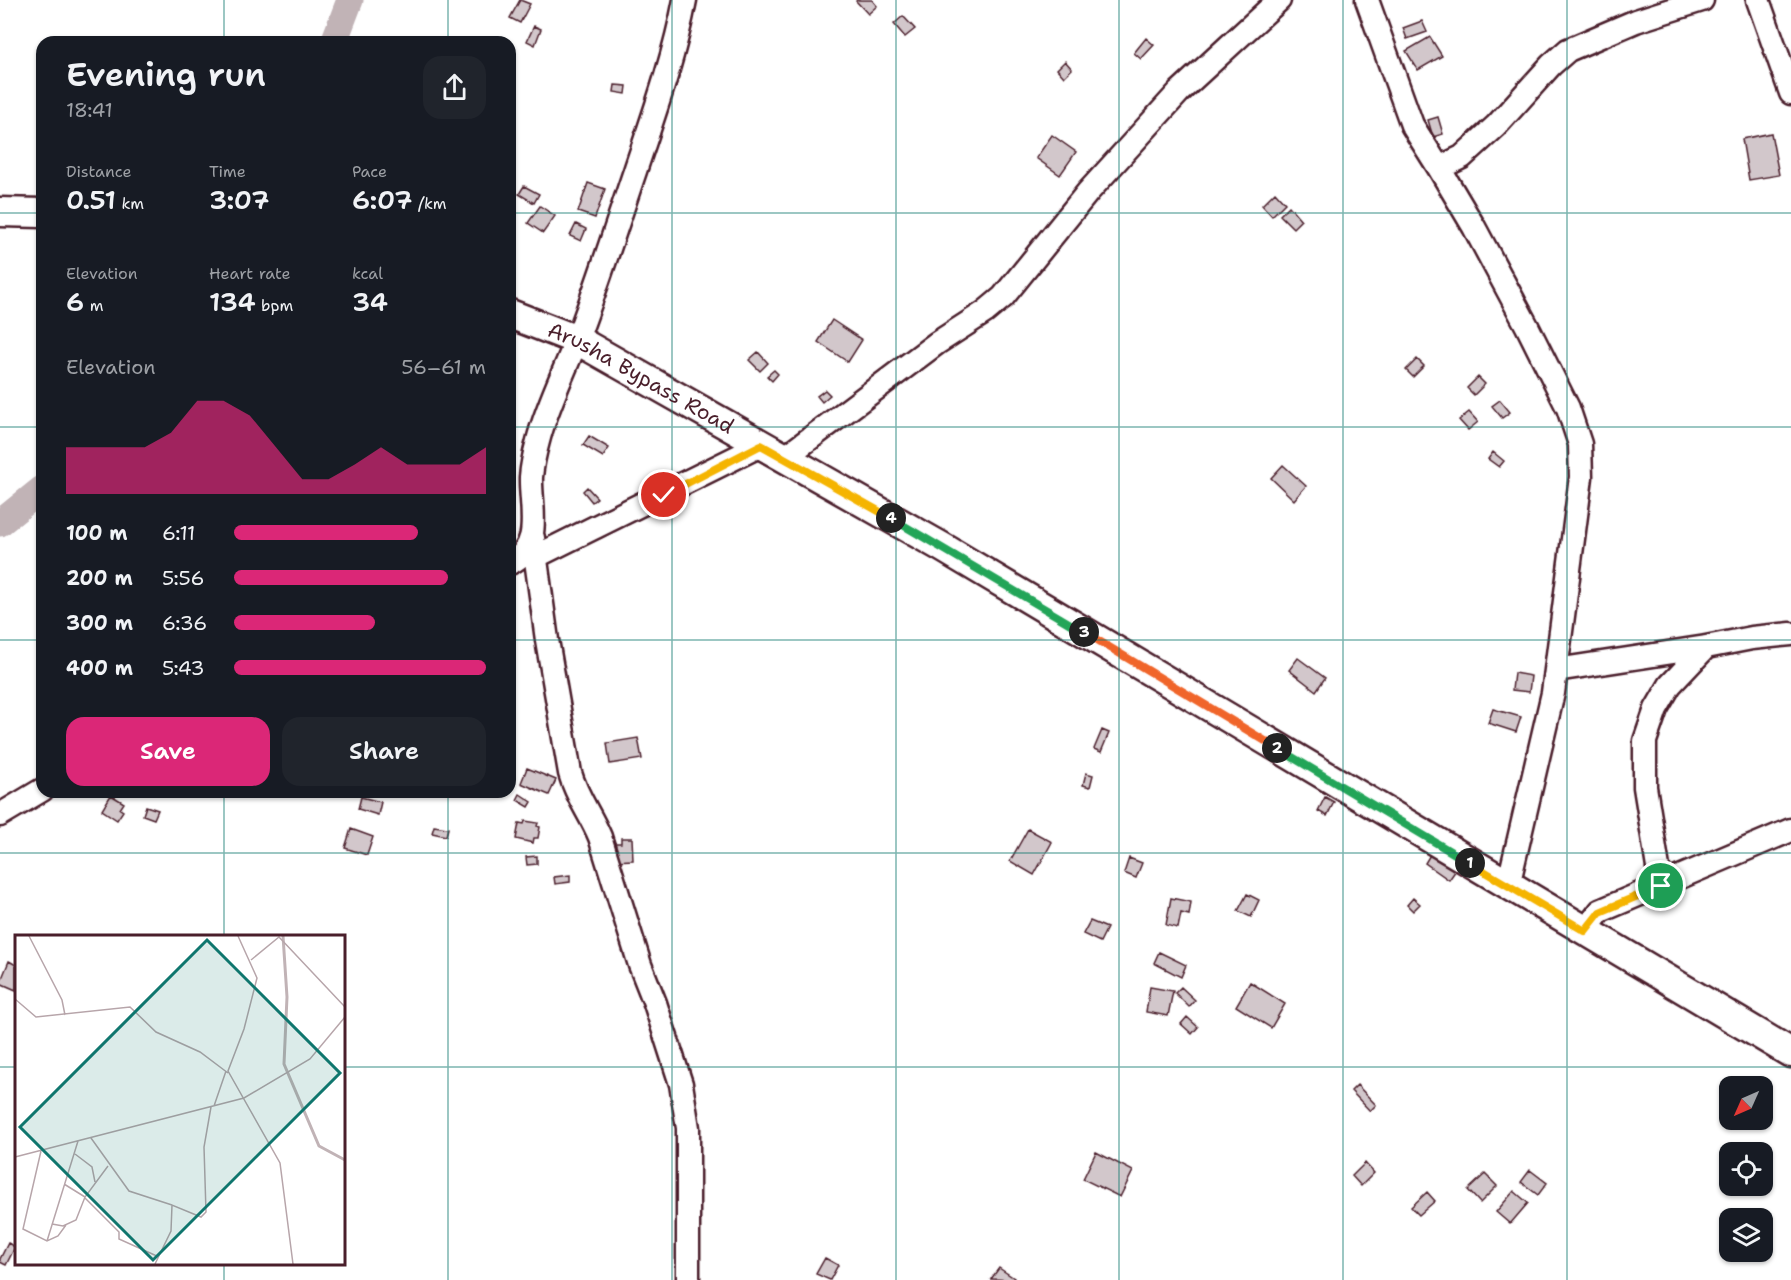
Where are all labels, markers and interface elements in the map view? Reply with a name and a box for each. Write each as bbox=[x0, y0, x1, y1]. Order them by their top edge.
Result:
text: Evening run bbox=[66, 52, 266, 97]
button: share bbox=[423, 56, 486, 119]
text: 18:41 bbox=[66, 97, 113, 123]
text: Distance bbox=[66, 161, 132, 182]
text: Time bbox=[209, 161, 246, 182]
text: Pace bbox=[352, 161, 387, 182]
text: 0.51 bbox=[66, 182, 116, 217]
text: 3:07 bbox=[209, 182, 269, 217]
text: 6:07 bbox=[352, 182, 413, 217]
text: km bbox=[116, 193, 144, 214]
text: /km bbox=[413, 193, 447, 214]
text: Elevation bbox=[66, 263, 138, 284]
text: Heart rate bbox=[209, 263, 291, 284]
text: kcal bbox=[352, 263, 383, 284]
text: 6 bbox=[66, 284, 84, 319]
text: 134 bbox=[209, 284, 256, 319]
text: 34 bbox=[352, 284, 388, 319]
text: m bbox=[84, 295, 103, 316]
text: bpm bbox=[256, 295, 293, 316]
street label: Arusha Bypass Road bbox=[544, 316, 739, 440]
text: Elevation bbox=[66, 354, 156, 380]
text: 56–61 m bbox=[401, 354, 486, 380]
pin bbox=[638, 469, 689, 520]
icon: check bbox=[647, 478, 680, 511]
pin: 4 bbox=[876, 503, 906, 533]
text: 4 bbox=[885, 507, 897, 528]
text: 100 m bbox=[66, 520, 128, 546]
text: 6:11 bbox=[162, 520, 195, 546]
text: 200 m bbox=[66, 565, 133, 591]
text: 5:56 bbox=[162, 565, 205, 591]
text: 300 m bbox=[66, 610, 133, 636]
text: 6:36 bbox=[162, 610, 207, 636]
pin: 3 bbox=[1069, 617, 1099, 647]
text: 3 bbox=[1078, 621, 1090, 642]
text: 400 m bbox=[66, 655, 133, 681]
text: 5:43 bbox=[162, 655, 204, 681]
button: Save bbox=[66, 717, 270, 786]
button: Share bbox=[282, 717, 486, 786]
pin: 2 bbox=[1262, 733, 1292, 763]
text: 2 bbox=[1271, 737, 1283, 758]
pin: 1 bbox=[1455, 848, 1485, 878]
text: 1 bbox=[1466, 852, 1474, 873]
pin bbox=[1635, 860, 1686, 911]
icon: arrive bbox=[1644, 869, 1677, 902]
inset map bbox=[15, 935, 345, 1265]
north arrow bbox=[1719, 1076, 1773, 1130]
map controls bbox=[1719, 1076, 1773, 1262]
button: locate bbox=[1719, 1142, 1773, 1196]
button: layers bbox=[1719, 1208, 1773, 1262]

